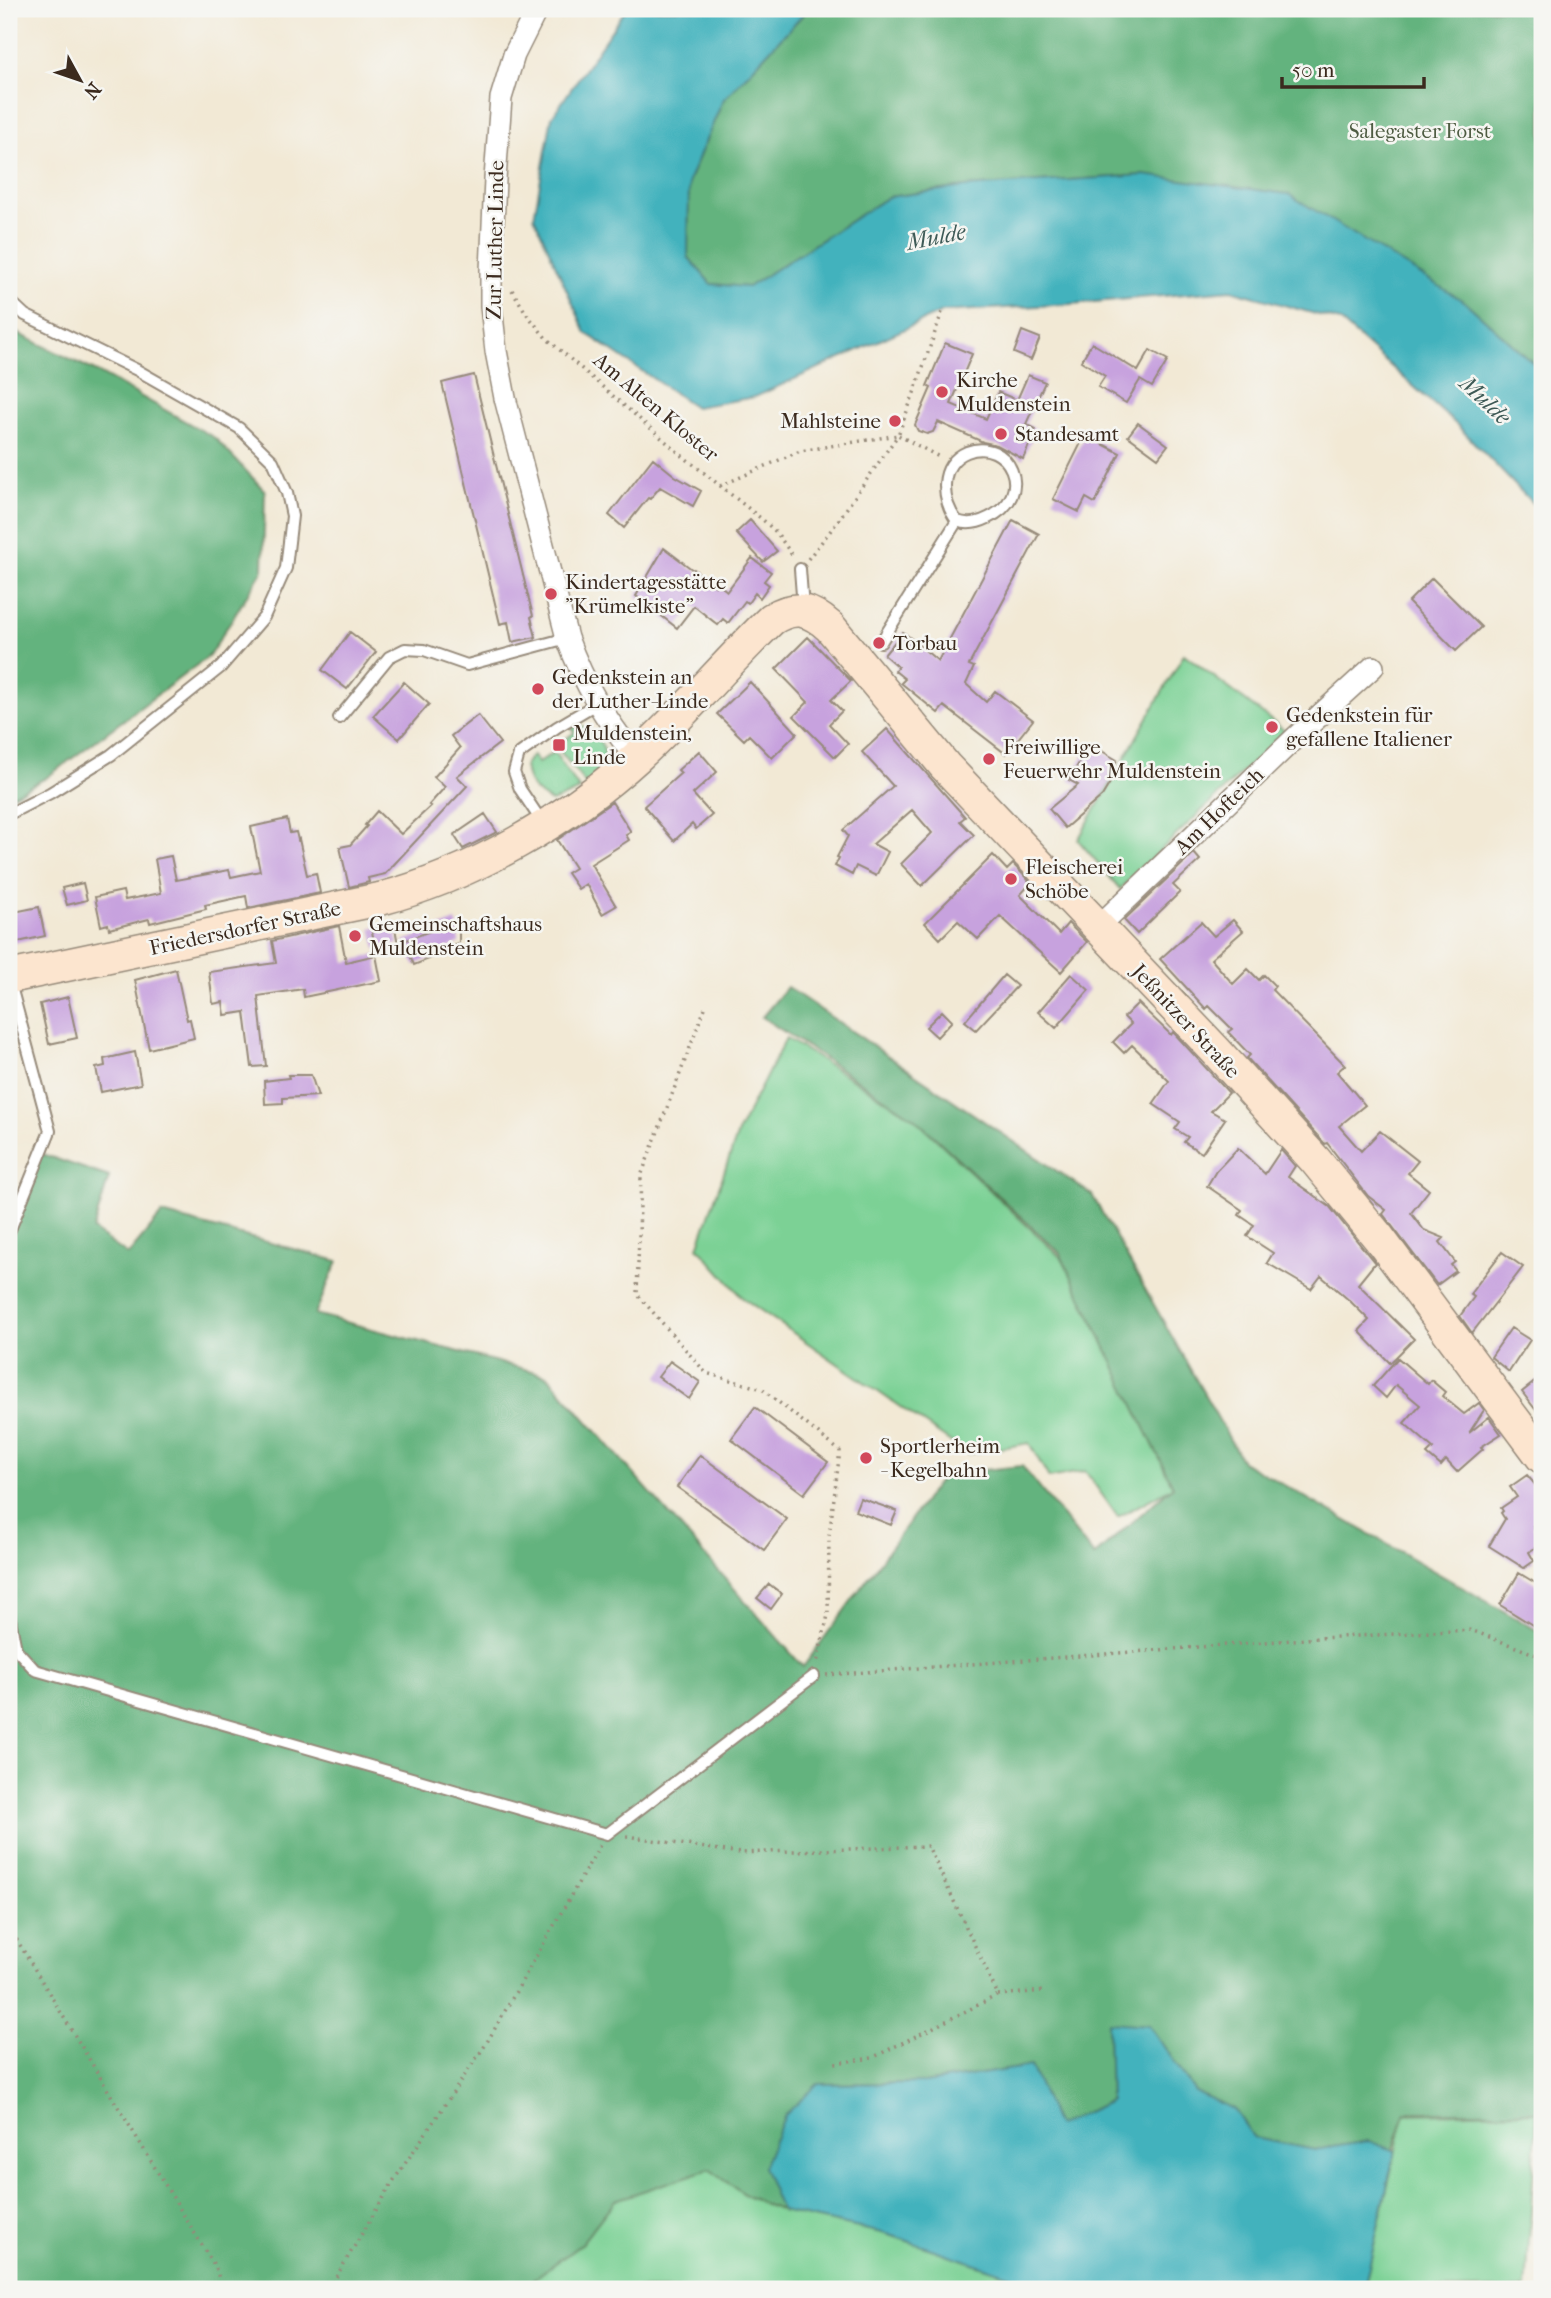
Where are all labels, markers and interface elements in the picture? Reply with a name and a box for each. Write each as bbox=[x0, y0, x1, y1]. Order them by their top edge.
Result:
north arrow bbox=[46, 46, 116, 116]
scale bar bbox=[1282, 46, 1423, 90]
text: 50 m bbox=[1292, 58, 1335, 82]
text: N bbox=[79, 78, 105, 103]
park label: Salegaster Forst bbox=[1349, 119, 1492, 143]
street label: Zur Luther Linde bbox=[482, 160, 508, 320]
water label: Mulde bbox=[902, 218, 968, 256]
street label: Am Alten Kloster bbox=[588, 347, 723, 466]
place label: Kirche Muldenstein bbox=[956, 368, 1071, 416]
water label: Mulde bbox=[1453, 369, 1516, 431]
marker: Kirche Muldenstein bbox=[934, 384, 950, 400]
place label: Mahlsteine bbox=[780, 409, 881, 433]
marker: Mahlsteine bbox=[887, 413, 903, 429]
place label: Standesamt bbox=[1015, 422, 1120, 446]
marker: Standesamt bbox=[993, 426, 1009, 442]
place label: Kindertagesstätte "Krümelkiste" bbox=[565, 570, 726, 618]
marker: Kindertagesstätte "Krümelkiste" bbox=[543, 586, 559, 602]
place label: Torbau bbox=[893, 631, 957, 655]
marker: Torbau bbox=[871, 635, 887, 651]
place label: Gedenkstein an der Luther-Linde bbox=[552, 665, 708, 713]
marker: Gedenkstein an der Luther-Linde bbox=[530, 681, 546, 697]
place label: Gedenkstein für gefallene Italiener bbox=[1286, 703, 1452, 751]
marker: Gedenkstein für gefallene Italiener bbox=[1264, 719, 1280, 735]
place label: Muldenstein, Linde bbox=[573, 721, 692, 769]
place label: Freiwillige Feuerwehr Muldenstein bbox=[1003, 735, 1221, 783]
marker: Muldenstein, Linde bbox=[551, 737, 567, 753]
marker: Freiwillige Feuerwehr Muldenstein bbox=[981, 751, 997, 767]
street label: Am Hofteich bbox=[1169, 763, 1269, 860]
place label: Fleischerei Schöbe bbox=[1025, 855, 1123, 903]
marker: Fleischerei Schöbe bbox=[1003, 871, 1019, 887]
street label: Friedersdorfer Straße bbox=[147, 896, 343, 960]
place label: Gemeinschaftshaus Muldenstein bbox=[369, 912, 542, 960]
marker: Gemeinschaftshaus Muldenstein bbox=[347, 928, 363, 944]
street label: Jeßnitzer Straße bbox=[1126, 958, 1245, 1083]
place label: Sportlerheim - Kegelbahn bbox=[880, 1434, 1000, 1482]
marker: Sportlerheim - Kegelbahn bbox=[858, 1450, 874, 1466]

